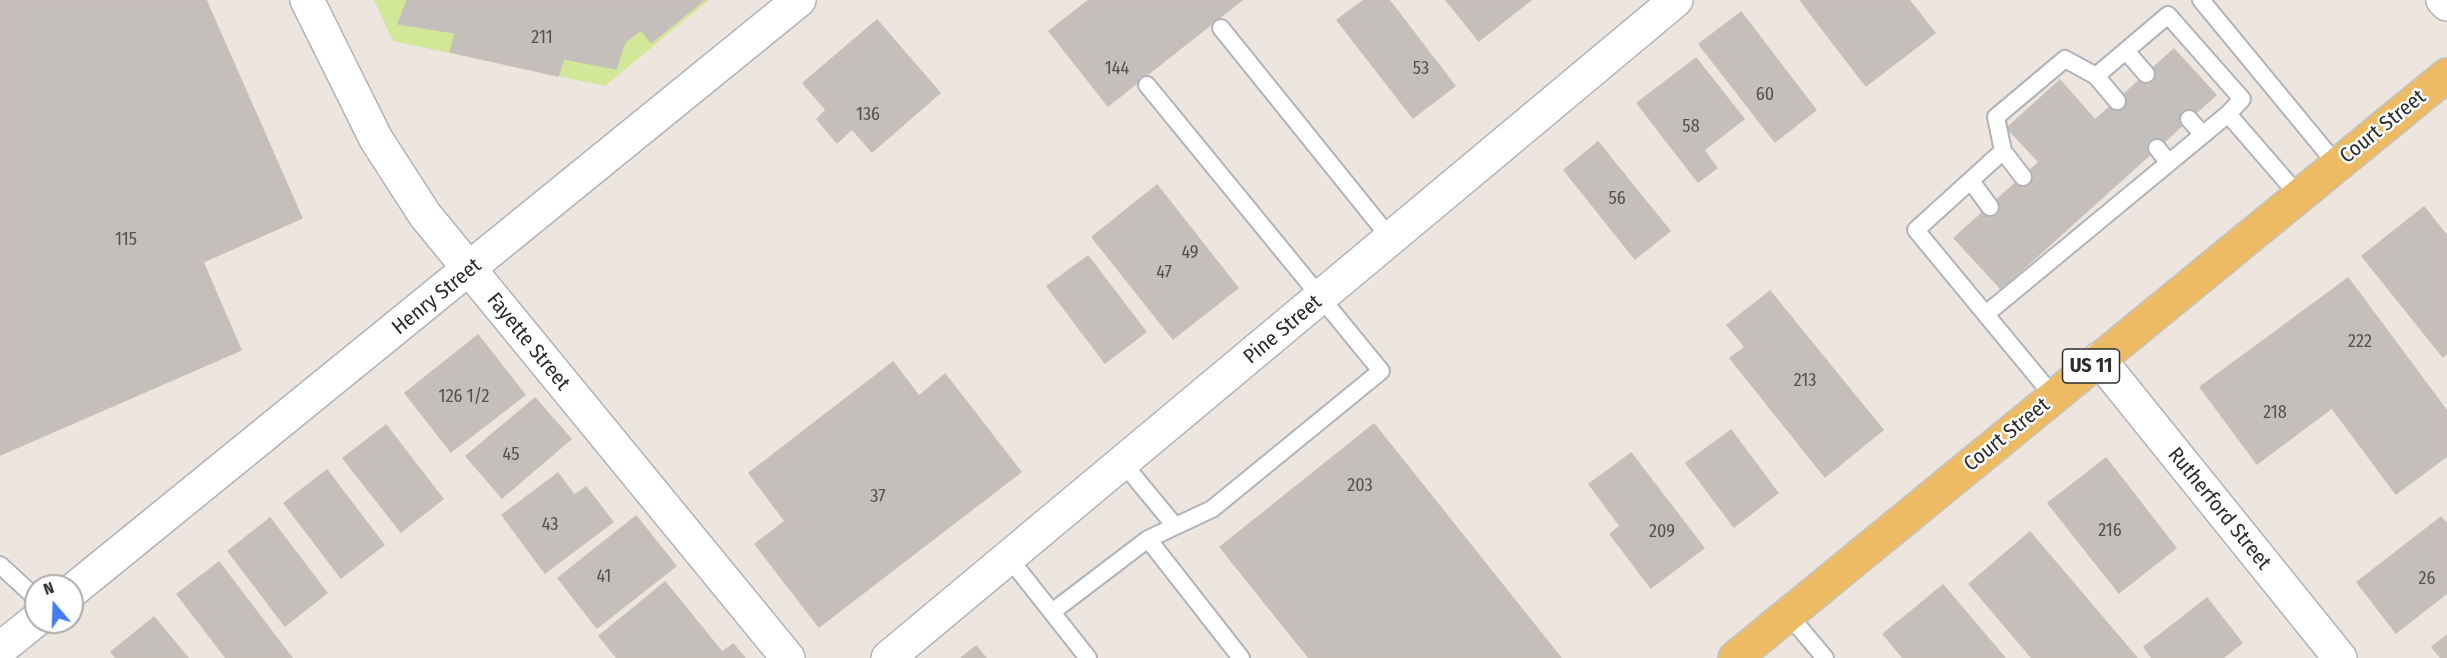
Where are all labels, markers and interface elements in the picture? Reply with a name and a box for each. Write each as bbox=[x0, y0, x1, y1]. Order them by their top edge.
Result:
house number: 211 bbox=[531, 27, 553, 49]
house number: 144 bbox=[1105, 58, 1129, 80]
house number: 53 bbox=[1413, 58, 1429, 80]
house number: 60 bbox=[1756, 84, 1774, 106]
street label: Court Street bbox=[2335, 85, 2431, 169]
house number: 136 bbox=[856, 104, 880, 126]
house number: 58 bbox=[1682, 116, 1700, 138]
house number: 56 bbox=[1608, 188, 1626, 210]
house number: 115 bbox=[115, 229, 137, 251]
house number: 49 bbox=[1181, 242, 1199, 264]
street label: Henry Street bbox=[387, 253, 487, 341]
house number: 47 bbox=[1156, 262, 1172, 284]
street label: Fayette Street bbox=[481, 288, 575, 396]
street label: Pine Street bbox=[1239, 290, 1327, 370]
house number: 222 bbox=[2348, 331, 2372, 353]
road number: US 11 bbox=[2062, 349, 2120, 383]
house number: 213 bbox=[1794, 370, 1816, 392]
house number: 126 1/2 bbox=[439, 386, 489, 408]
street label: Court Street bbox=[1959, 393, 2055, 477]
house number: 218 bbox=[2263, 402, 2287, 424]
street label: Rutherford Street bbox=[2162, 443, 2276, 575]
house number: 45 bbox=[503, 444, 519, 466]
house number: 203 bbox=[1347, 475, 1373, 497]
house number: 37 bbox=[870, 486, 886, 508]
house number: 43 bbox=[542, 514, 558, 536]
house number: 216 bbox=[2098, 520, 2122, 542]
house number: 209 bbox=[1649, 521, 1675, 543]
house number: 41 bbox=[597, 566, 611, 588]
house number: 26 bbox=[2419, 568, 2435, 590]
north arrow bbox=[24, 574, 84, 634]
text: N bbox=[41, 578, 56, 599]

